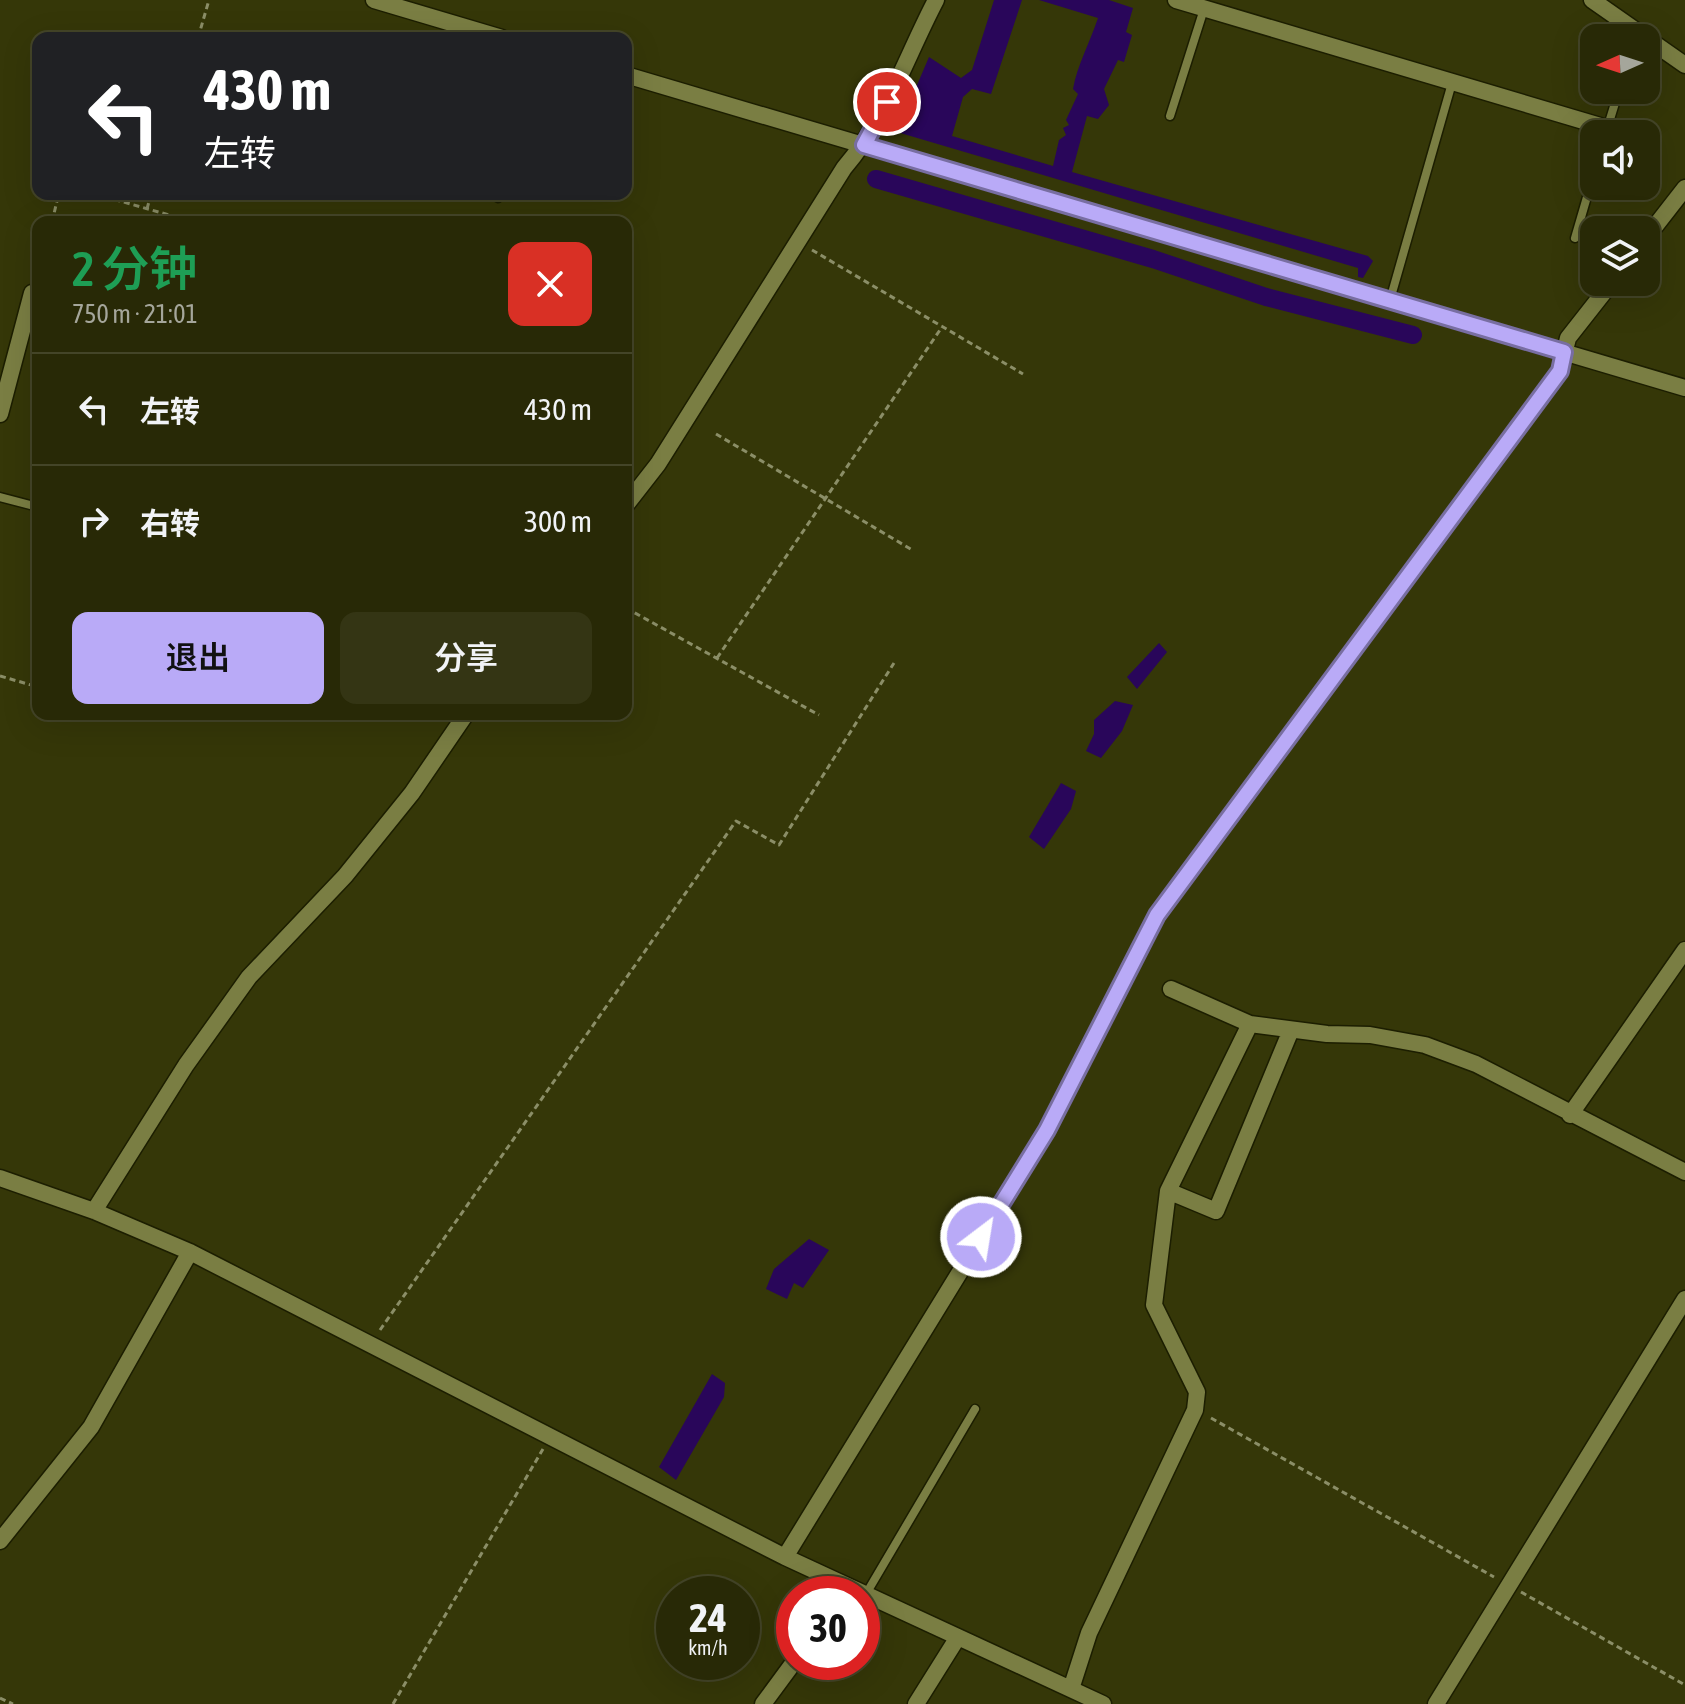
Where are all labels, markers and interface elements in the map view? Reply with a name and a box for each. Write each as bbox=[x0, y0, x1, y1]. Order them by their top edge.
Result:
north arrow bbox=[1580, 24, 1660, 104]
map controls bbox=[1580, 24, 1660, 296]
text: 430 m bbox=[204, 58, 331, 122]
icon: left bbox=[72, 64, 176, 168]
pin bbox=[853, 68, 921, 136]
icon: arrive bbox=[865, 80, 909, 124]
button: sound bbox=[1580, 120, 1660, 200]
text: 左转 bbox=[204, 132, 276, 174]
button: layers bbox=[1580, 216, 1660, 296]
text: 2 分钟 bbox=[72, 241, 197, 296]
button: close bbox=[508, 242, 592, 326]
text: 750 m · 21:01 bbox=[72, 299, 198, 329]
icon: left bbox=[72, 387, 116, 431]
text: 430 m bbox=[524, 392, 592, 426]
text: 左转 bbox=[140, 394, 200, 428]
icon: right bbox=[72, 499, 116, 543]
text: 300 m bbox=[524, 504, 592, 538]
text: 右转 bbox=[140, 506, 200, 540]
button: 退出 bbox=[72, 612, 324, 704]
button: 分享 bbox=[340, 612, 592, 704]
position arrow bbox=[939, 1195, 1023, 1279]
speed limit sign: 30 bbox=[776, 1576, 880, 1680]
text: 24 bbox=[689, 1595, 727, 1640]
text: km/h bbox=[688, 1636, 728, 1659]

